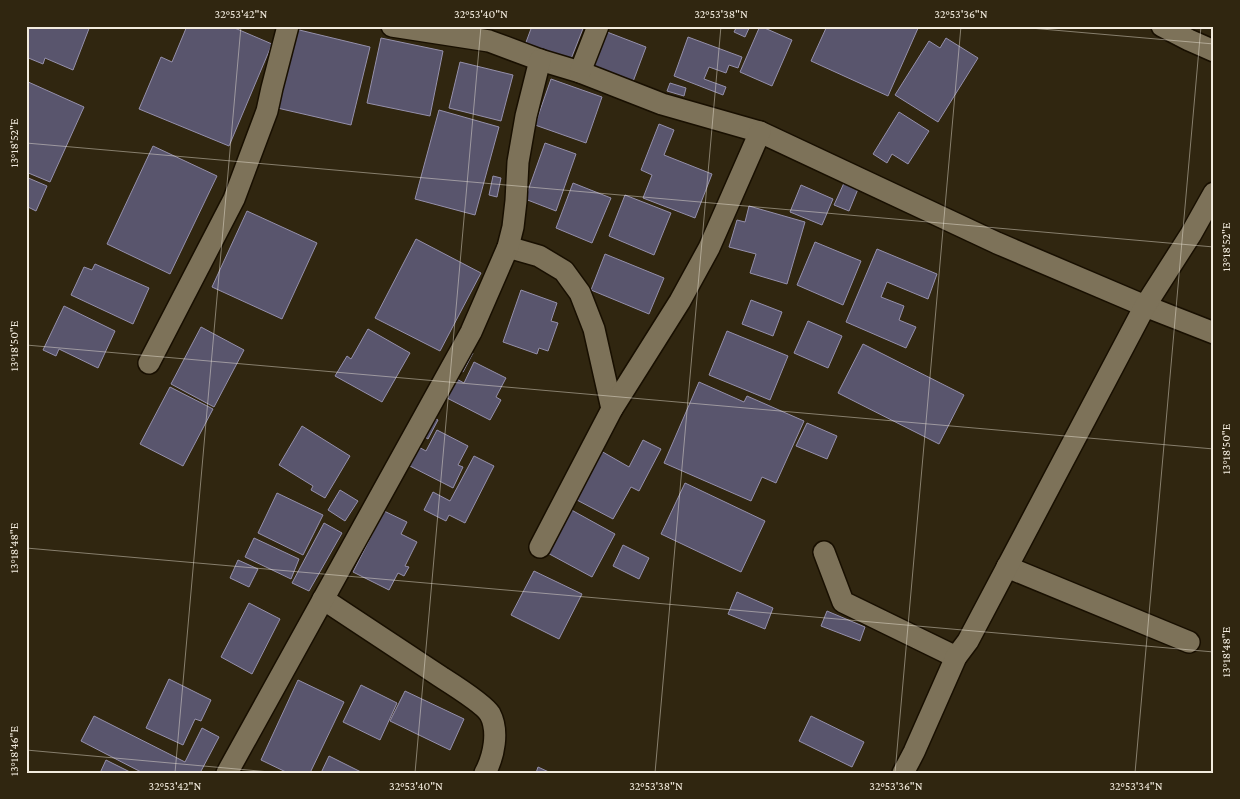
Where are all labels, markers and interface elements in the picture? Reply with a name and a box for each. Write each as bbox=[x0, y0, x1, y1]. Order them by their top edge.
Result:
text: 32°53'42"N bbox=[215, 7, 268, 21]
text: 32°53'40"N bbox=[454, 7, 508, 21]
text: 32°53'38"N bbox=[694, 7, 748, 21]
text: 32°53'36"N bbox=[934, 7, 988, 21]
text: 13°18'52"E bbox=[7, 118, 21, 168]
text: 13°18'52"E bbox=[1219, 222, 1233, 272]
text: 13°18'50"E bbox=[7, 320, 21, 371]
text: 13°18'50"E bbox=[1219, 423, 1233, 474]
text: 13°18'48"E bbox=[7, 522, 21, 573]
text: 13°18'48"E bbox=[1219, 626, 1233, 677]
text: 13°18'46"E bbox=[7, 726, 21, 776]
text: 32°53'42"N bbox=[149, 779, 202, 793]
text: 32°53'40"N bbox=[389, 779, 443, 793]
text: 32°53'38"N bbox=[629, 779, 683, 793]
text: 32°53'36"N bbox=[869, 779, 923, 793]
text: 32°53'34"N bbox=[1109, 779, 1163, 793]

